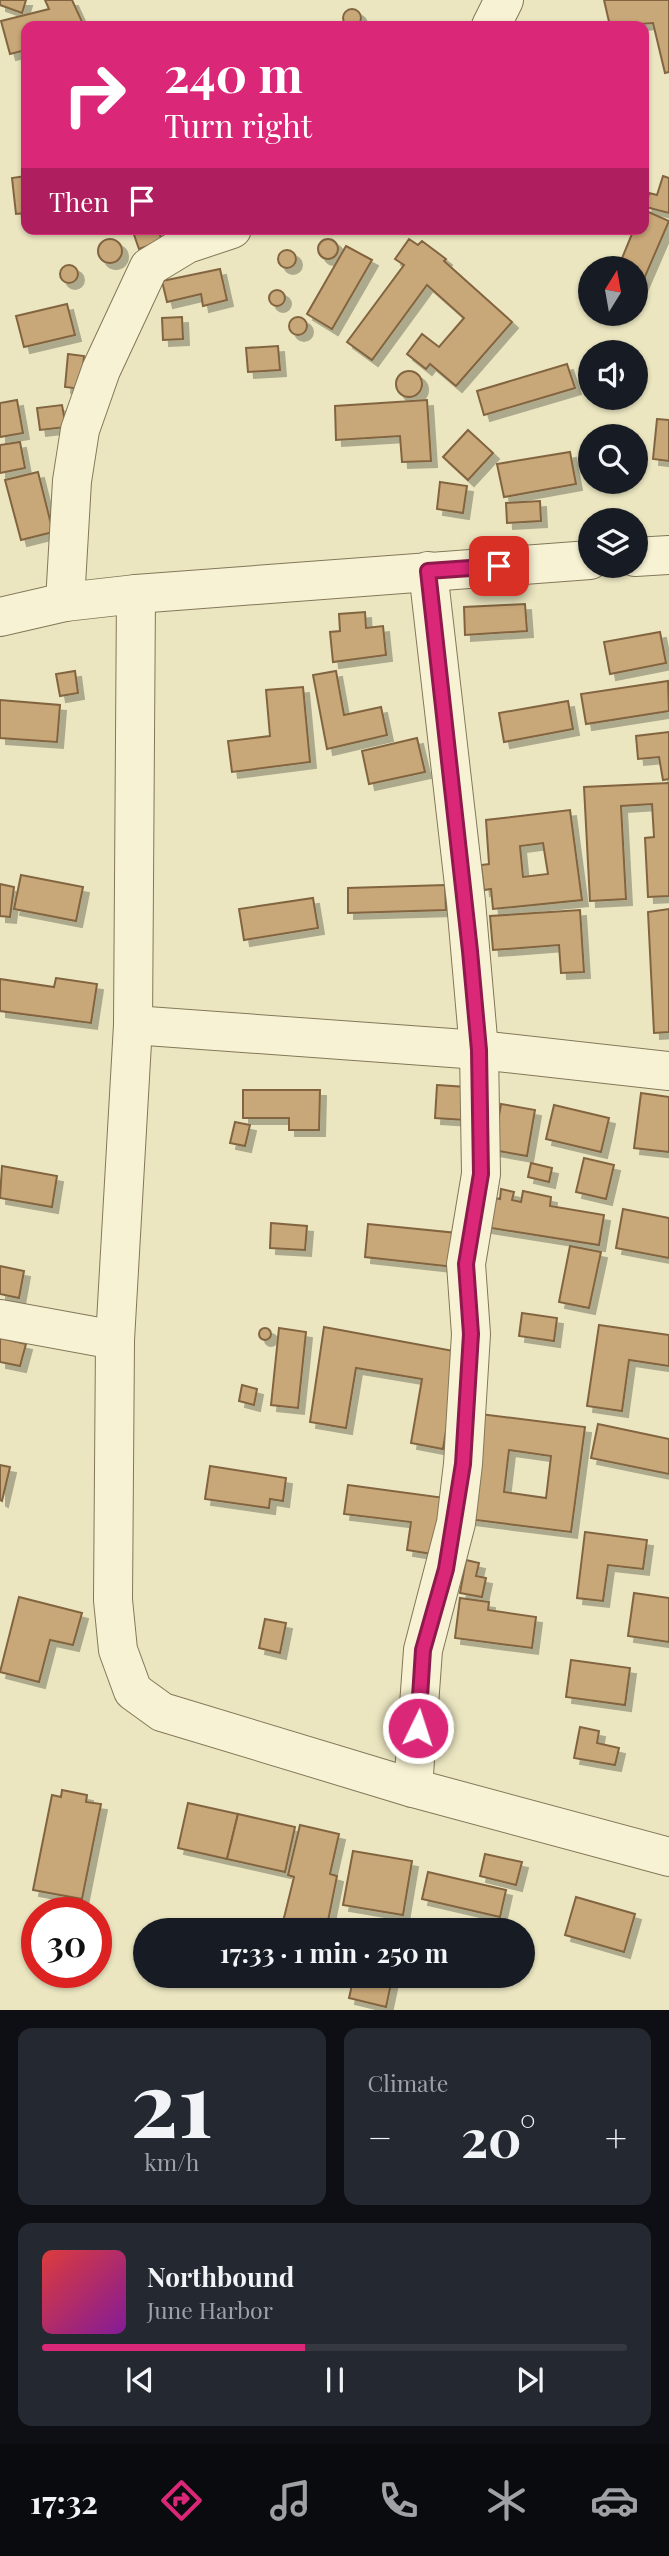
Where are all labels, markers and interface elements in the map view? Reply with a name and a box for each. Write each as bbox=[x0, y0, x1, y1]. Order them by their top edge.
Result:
text: 240 m bbox=[164, 40, 303, 105]
icon: right bbox=[49, 49, 140, 140]
text: Turn right bbox=[164, 103, 312, 146]
icon: arrive bbox=[123, 182, 161, 220]
text: Then bbox=[49, 184, 109, 219]
north arrow bbox=[578, 256, 648, 326]
map controls bbox=[578, 256, 648, 578]
button: sound bbox=[578, 340, 648, 410]
button: search bbox=[578, 424, 648, 494]
button: layers bbox=[578, 508, 648, 578]
pin bbox=[469, 536, 529, 596]
icon: arrive bbox=[480, 547, 518, 585]
position arrow bbox=[381, 1691, 455, 1765]
speed limit sign: 30 bbox=[21, 1897, 112, 1988]
text: 17:33 · 1 min · 250 m bbox=[220, 1935, 448, 1970]
text: 21 bbox=[131, 2040, 213, 2161]
text: Climate bbox=[368, 2067, 448, 2098]
text: 20° bbox=[461, 2102, 536, 2171]
text: − bbox=[368, 2111, 392, 2162]
text: + bbox=[605, 2111, 627, 2162]
text: km/h bbox=[144, 2146, 199, 2177]
text: Northbound bbox=[147, 2259, 294, 2294]
text: June Harbor bbox=[147, 2294, 273, 2325]
icon: previous bbox=[121, 2361, 159, 2399]
icon: pause bbox=[316, 2361, 354, 2399]
icon: next bbox=[511, 2361, 549, 2399]
icon: directions bbox=[157, 2476, 206, 2525]
icon: music bbox=[266, 2476, 315, 2525]
icon: phone bbox=[374, 2476, 423, 2525]
icon: climate bbox=[482, 2476, 531, 2525]
icon: car bbox=[590, 2476, 639, 2525]
text: 17:32 bbox=[30, 2479, 98, 2522]

